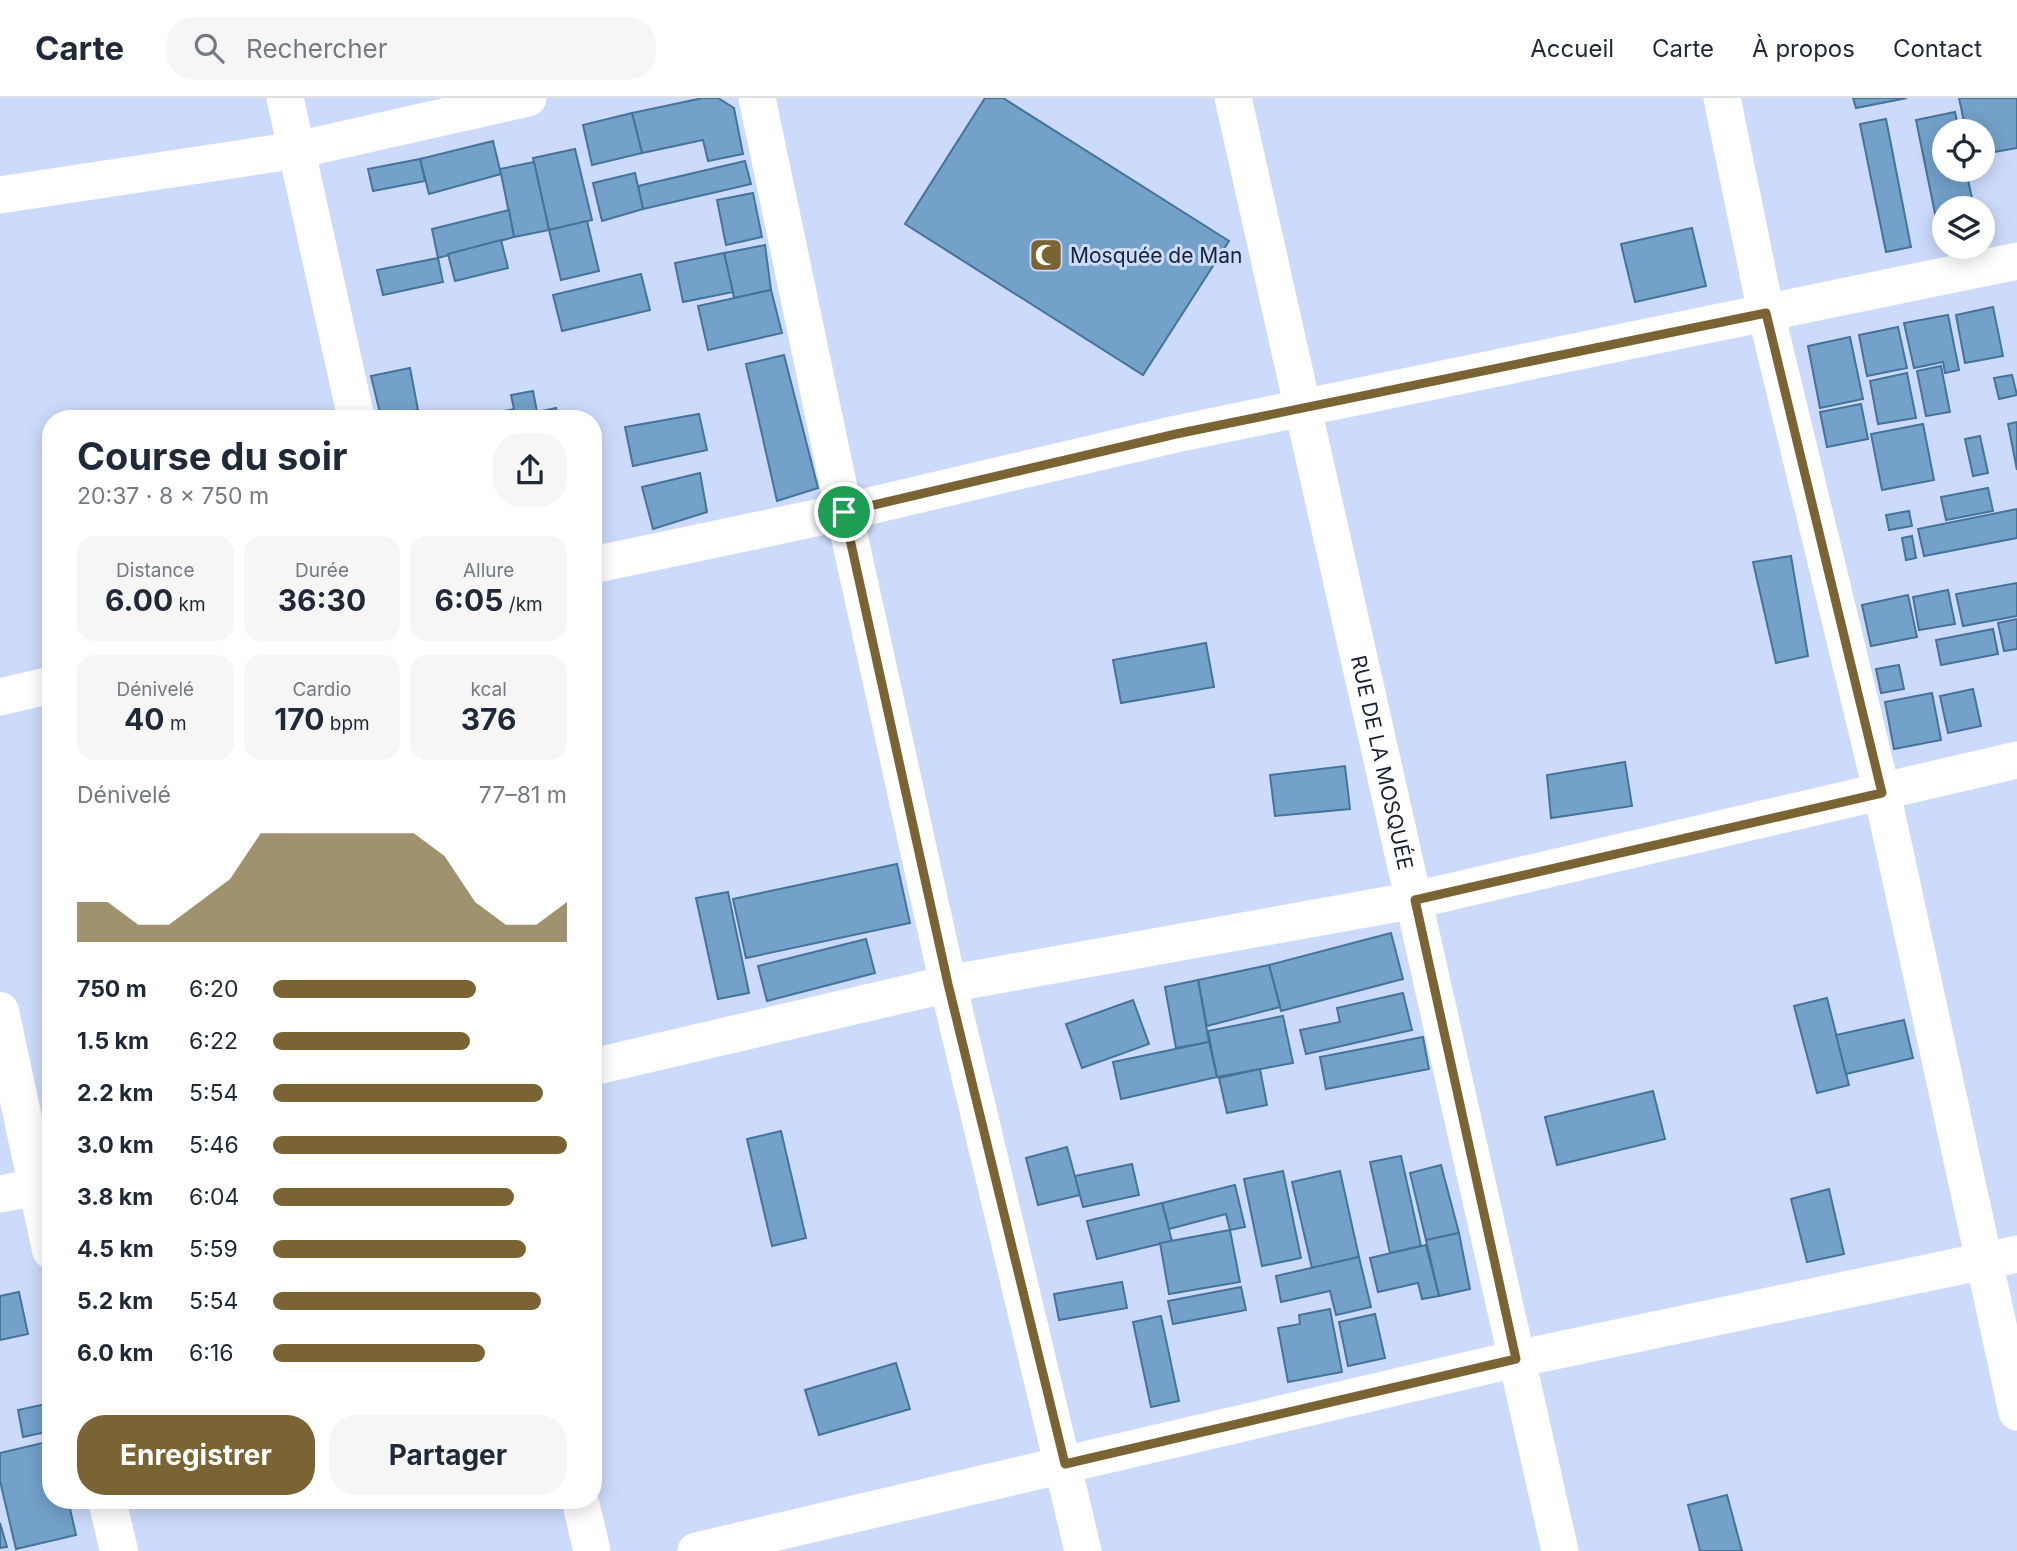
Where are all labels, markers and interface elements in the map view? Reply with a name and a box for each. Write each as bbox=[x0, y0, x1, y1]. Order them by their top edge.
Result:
search box bbox=[166, 17, 656, 80]
text: Carte bbox=[35, 28, 124, 68]
icon: search bbox=[190, 29, 228, 67]
text: Rechercher bbox=[246, 33, 388, 64]
text: Accueil bbox=[1530, 34, 1614, 63]
text: Carte bbox=[1652, 34, 1714, 63]
text: À propos bbox=[1752, 34, 1855, 63]
text: Contact bbox=[1893, 34, 1982, 63]
map controls bbox=[1932, 119, 1995, 259]
button: locate bbox=[1932, 119, 1995, 182]
button: layers bbox=[1932, 196, 1995, 259]
mosque icon: Mosquée de Man bbox=[1027, 236, 1065, 274]
place label: Mosquée de Man bbox=[1070, 243, 1243, 268]
text: Course du soir bbox=[77, 433, 347, 479]
button: share bbox=[493, 433, 567, 507]
text: 20:37 · 8 × 750 m bbox=[77, 482, 269, 510]
pin bbox=[814, 482, 874, 542]
icon: arrive bbox=[825, 493, 863, 531]
text: Distance bbox=[116, 559, 195, 582]
text: Durée bbox=[295, 559, 349, 582]
text: Allure bbox=[463, 559, 514, 582]
text: 6.00 bbox=[105, 582, 173, 618]
text: 36:30 bbox=[278, 582, 366, 618]
text: 6:05 bbox=[435, 582, 503, 618]
text: km bbox=[173, 593, 206, 616]
text: /km bbox=[503, 593, 543, 616]
street label: RUE DE LA MOSQUÉE bbox=[1346, 653, 1419, 872]
text: Dénivelé bbox=[116, 678, 194, 701]
text: Cardio bbox=[292, 678, 352, 701]
text: kcal bbox=[471, 678, 507, 701]
text: 40 bbox=[124, 701, 165, 737]
text: 170 bbox=[274, 701, 324, 737]
text: 376 bbox=[461, 701, 517, 737]
text: m bbox=[165, 712, 187, 735]
text: bpm bbox=[324, 712, 370, 735]
text: Dénivelé bbox=[77, 781, 171, 809]
text: 77–81 m bbox=[479, 781, 567, 809]
text: 750 m bbox=[77, 975, 147, 1003]
text: 6:20 bbox=[189, 975, 238, 1003]
text: 1.5 km bbox=[77, 1027, 149, 1055]
text: 6:22 bbox=[189, 1027, 238, 1055]
text: 2.2 km bbox=[77, 1079, 153, 1107]
text: 5:54 bbox=[189, 1079, 238, 1107]
text: 3.0 km bbox=[77, 1131, 154, 1159]
text: 5:46 bbox=[189, 1131, 239, 1159]
text: 3.8 km bbox=[77, 1183, 153, 1211]
text: 6:04 bbox=[189, 1183, 239, 1211]
text: 4.5 km bbox=[77, 1235, 154, 1263]
text: 5:59 bbox=[189, 1235, 238, 1263]
text: 5.2 km bbox=[77, 1287, 153, 1315]
text: 5:54 bbox=[189, 1287, 238, 1315]
text: 6.0 km bbox=[77, 1339, 154, 1367]
text: 6:16 bbox=[189, 1339, 234, 1367]
button: Enregistrer bbox=[77, 1415, 315, 1495]
button: Partager bbox=[329, 1415, 567, 1495]

